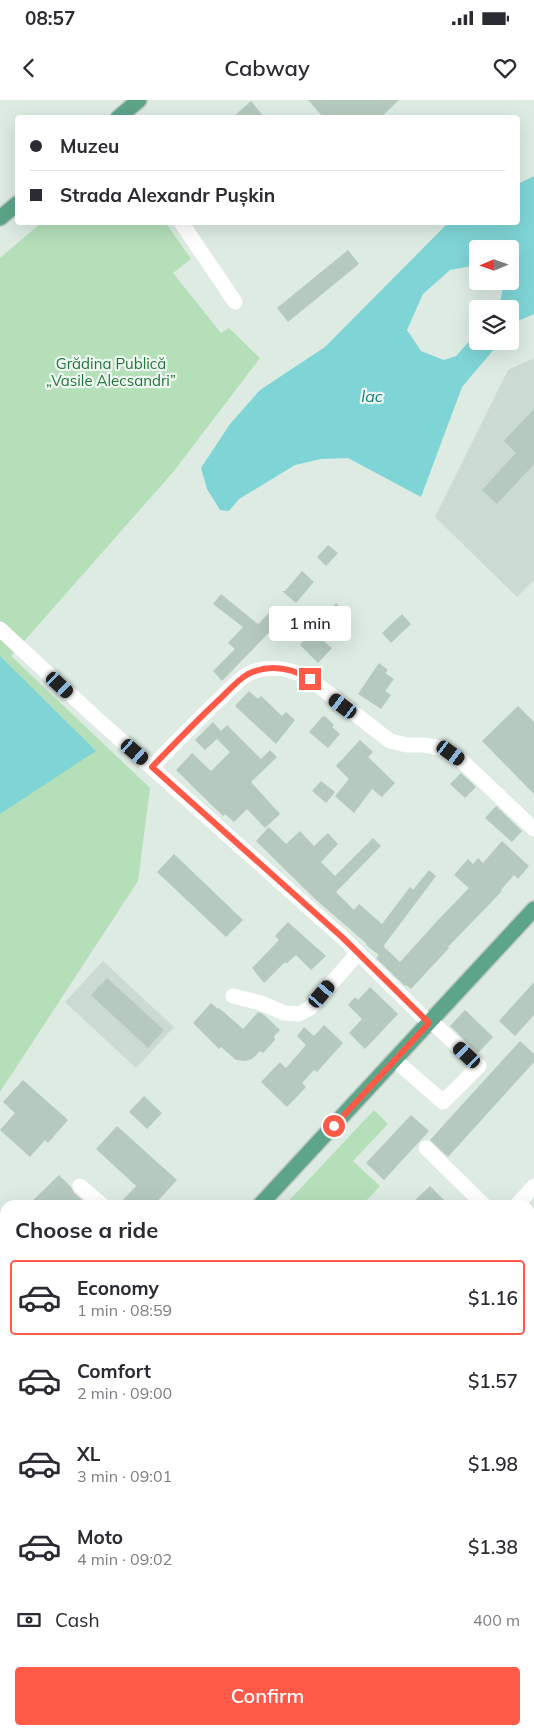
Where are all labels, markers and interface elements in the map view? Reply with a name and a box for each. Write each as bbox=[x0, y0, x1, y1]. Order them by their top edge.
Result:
text: 08:57 bbox=[25, 6, 75, 30]
icon: back bbox=[15, 54, 43, 82]
text: Cabway bbox=[224, 54, 310, 82]
icon: heart bbox=[491, 54, 519, 82]
text: Muzeu bbox=[60, 134, 119, 158]
text: Strada Alexandr Pușkin bbox=[60, 183, 275, 207]
north arrow bbox=[469, 240, 519, 290]
map controls bbox=[469, 240, 519, 350]
button: layers bbox=[469, 300, 519, 350]
park label: Grădina Publică „Vasile Alecsandri” bbox=[46, 354, 176, 390]
water label: lac bbox=[361, 386, 383, 406]
callout: 1 min bbox=[269, 606, 351, 642]
text: 1 min bbox=[289, 613, 331, 633]
route end bbox=[299, 668, 321, 690]
car bbox=[43, 669, 76, 701]
car bbox=[326, 691, 359, 721]
car bbox=[118, 736, 151, 768]
car bbox=[434, 738, 467, 768]
car bbox=[306, 978, 337, 1010]
car bbox=[450, 1039, 483, 1071]
route start bbox=[323, 1115, 345, 1137]
text: Choose a ride bbox=[15, 1216, 158, 1244]
icon: car bbox=[17, 1275, 62, 1320]
text: Economy bbox=[77, 1276, 159, 1300]
text: $1.16 bbox=[468, 1286, 518, 1310]
text: 1 min · 08:59 bbox=[77, 1300, 172, 1320]
icon: car bbox=[17, 1358, 62, 1403]
text: Comfort bbox=[77, 1359, 151, 1383]
text: $1.57 bbox=[468, 1369, 518, 1393]
text: 2 min · 09:00 bbox=[77, 1383, 172, 1403]
icon: car bbox=[17, 1441, 62, 1486]
text: XL bbox=[77, 1442, 100, 1466]
text: $1.98 bbox=[468, 1452, 518, 1476]
text: 3 min · 09:01 bbox=[77, 1466, 172, 1486]
icon: car bbox=[17, 1524, 62, 1569]
text: Moto bbox=[77, 1525, 123, 1549]
text: $1.38 bbox=[468, 1535, 518, 1559]
text: 4 min · 09:02 bbox=[77, 1549, 172, 1569]
icon: cash bbox=[15, 1606, 43, 1634]
text: Cash bbox=[55, 1608, 100, 1632]
text: 400 m bbox=[473, 1610, 520, 1630]
button: Confirm bbox=[15, 1667, 520, 1725]

